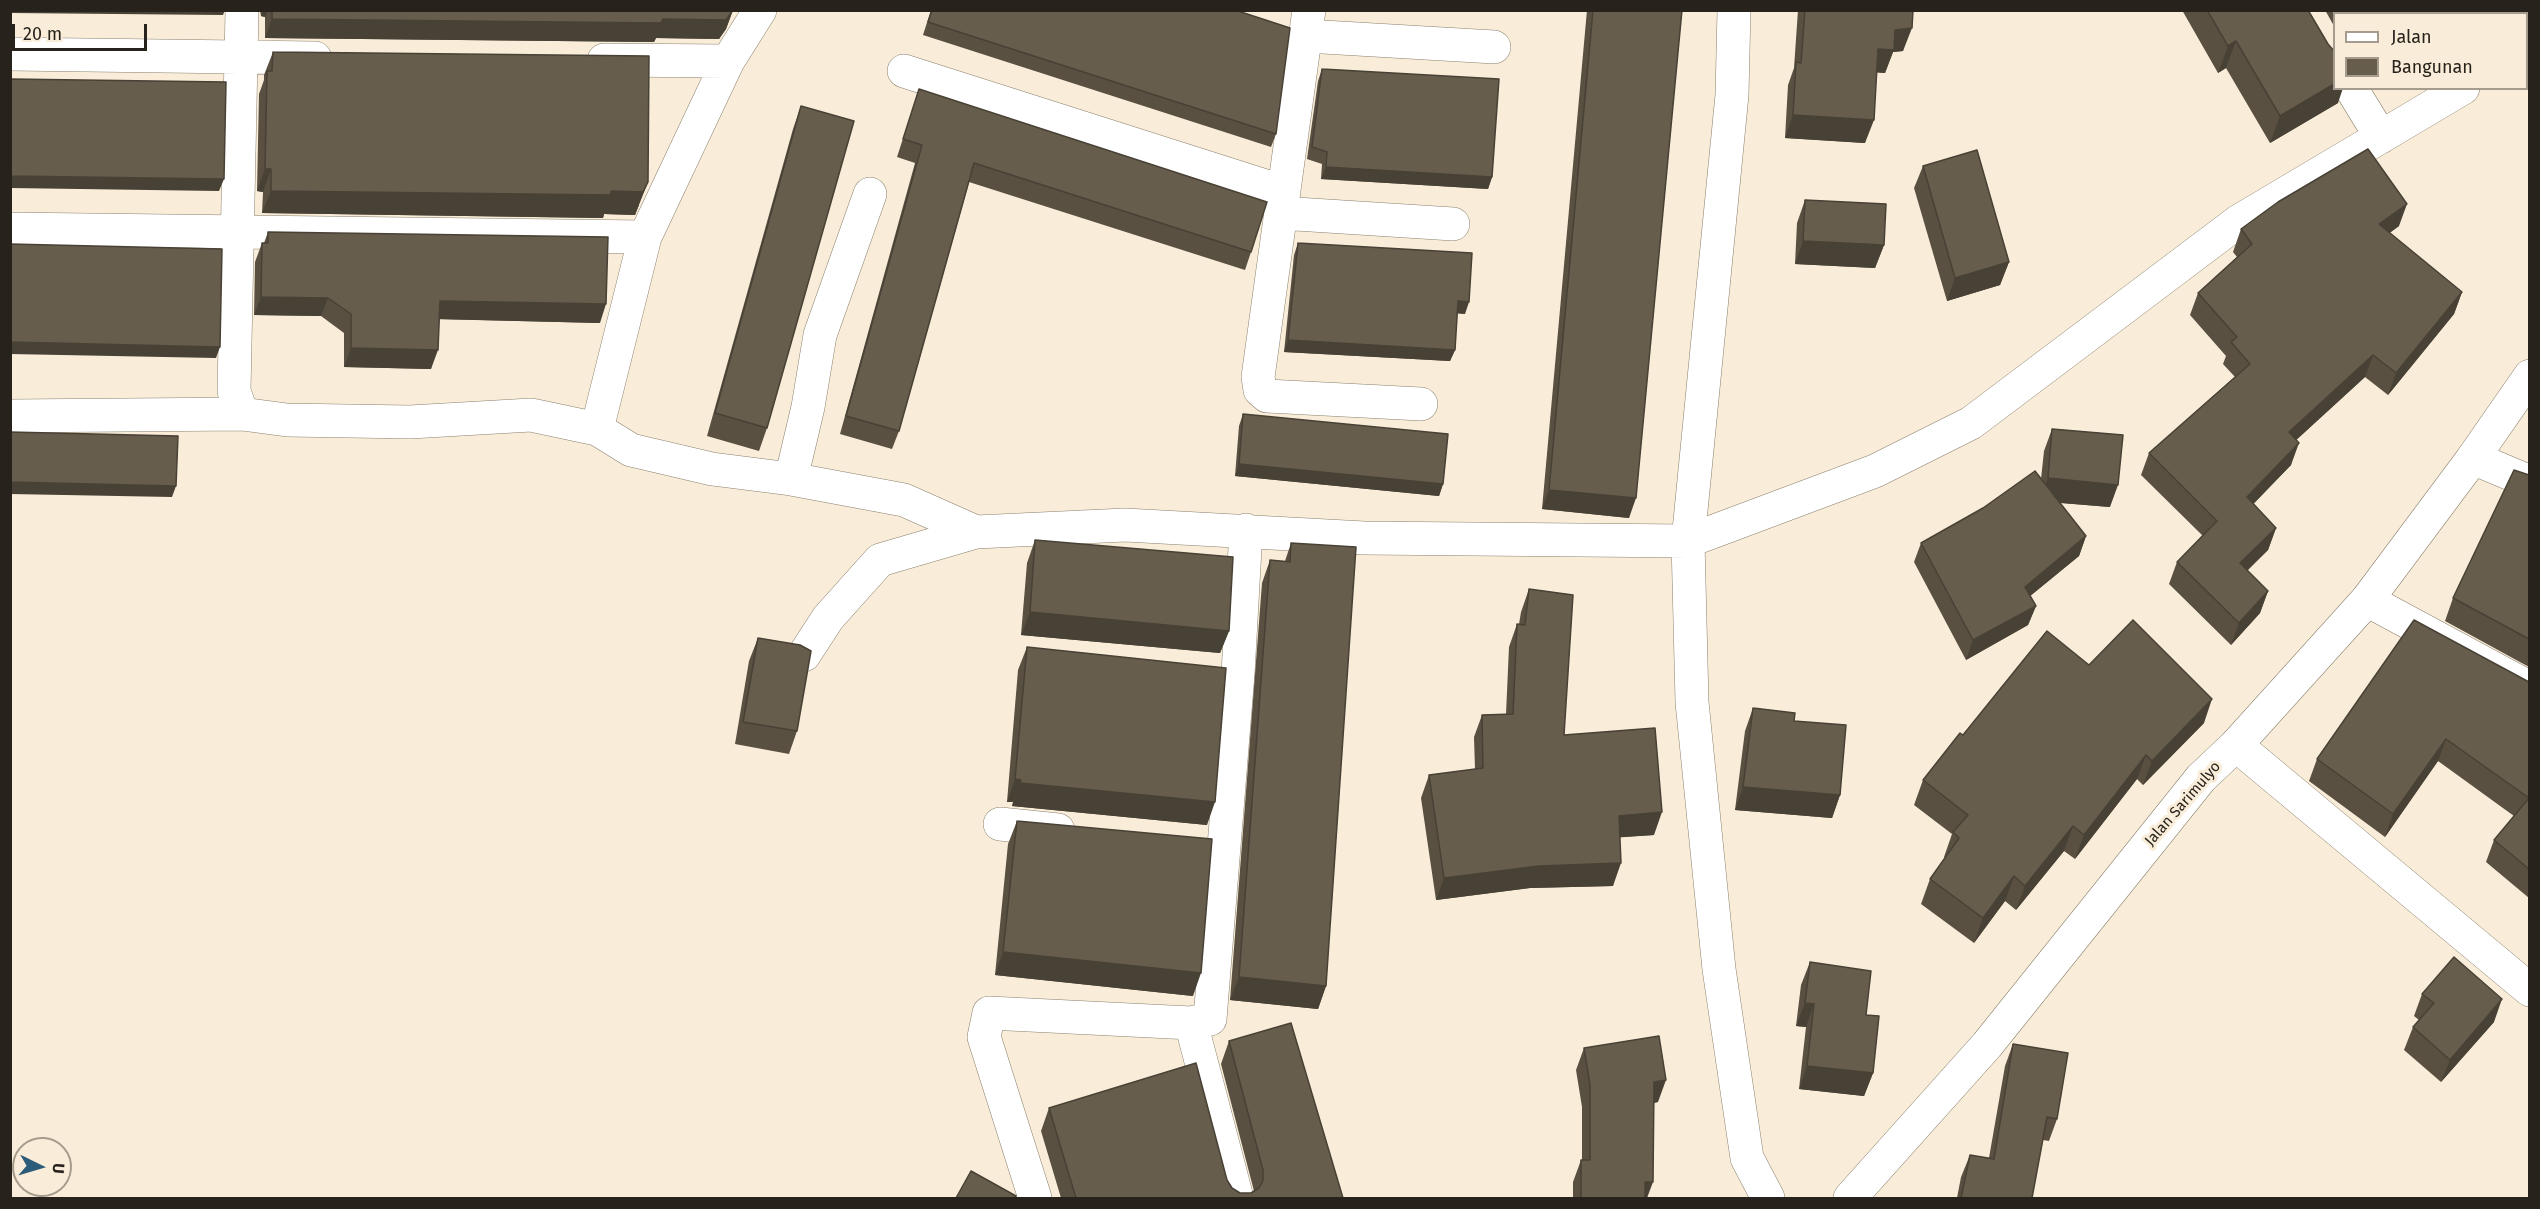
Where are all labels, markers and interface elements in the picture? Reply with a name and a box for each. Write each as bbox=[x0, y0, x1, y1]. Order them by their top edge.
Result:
scale bar bbox=[15, 12, 150, 50]
legend bbox=[2333, 12, 2528, 90]
text: 20 m bbox=[23, 23, 62, 45]
text: Jalan bbox=[2391, 26, 2432, 48]
text: Bangunan bbox=[2391, 56, 2473, 78]
street label: Jalan Sarimulyo bbox=[2141, 758, 2225, 850]
north arrow bbox=[12, 1137, 72, 1197]
text: U bbox=[49, 1162, 68, 1174]

